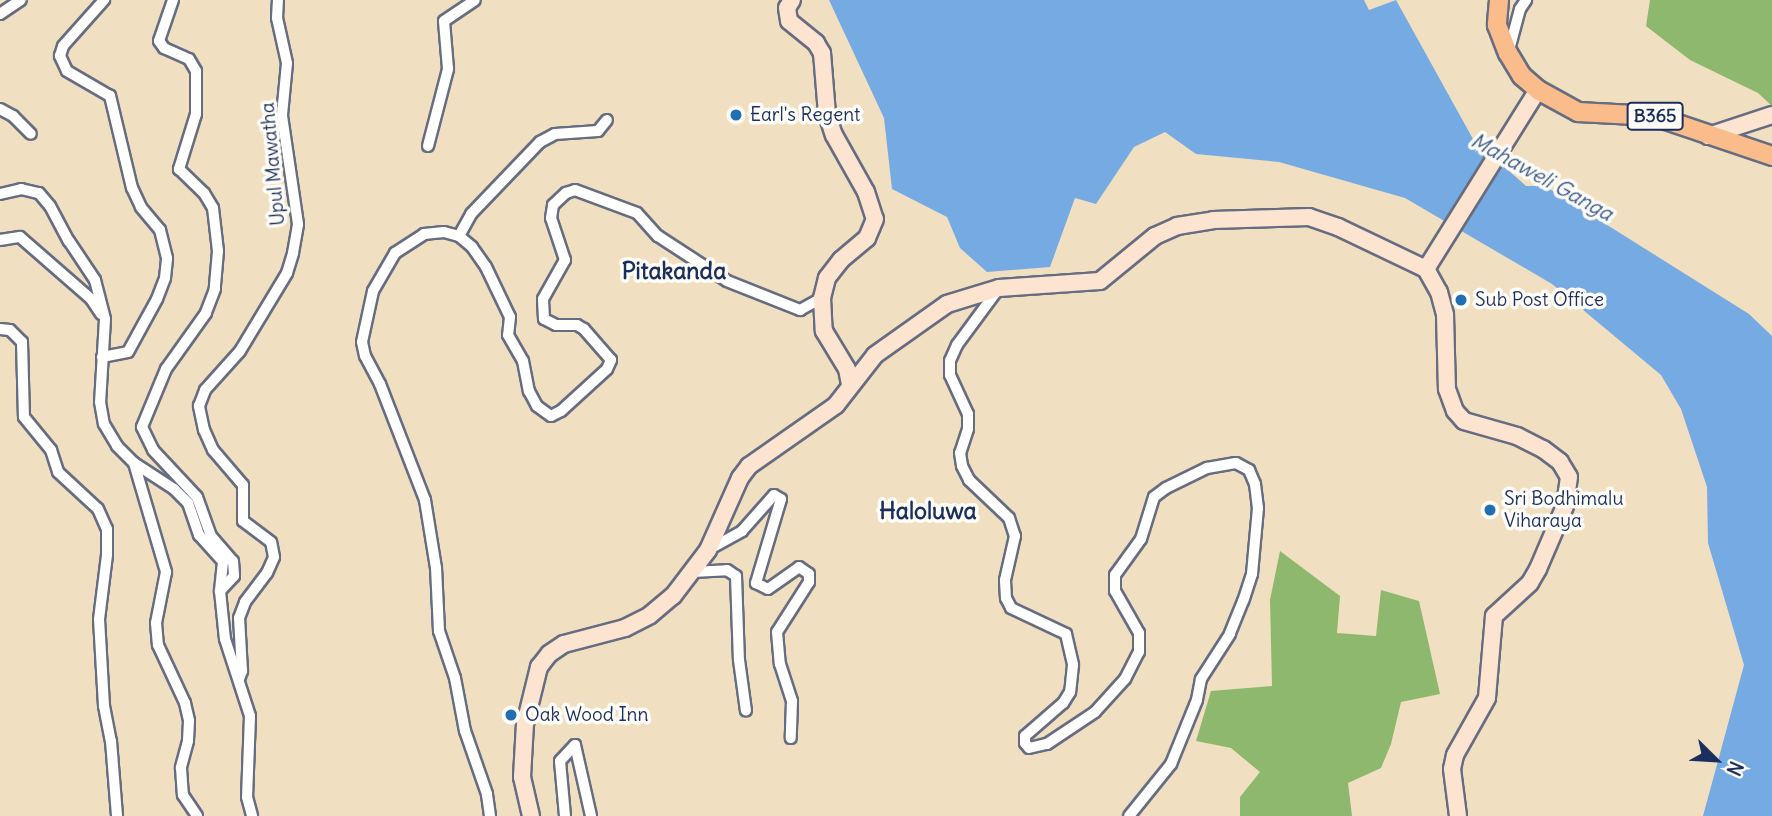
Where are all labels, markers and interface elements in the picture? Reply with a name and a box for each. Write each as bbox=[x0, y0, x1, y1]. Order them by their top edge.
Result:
street label: Upul Mawatha bbox=[256, 101, 290, 227]
road number: B365 bbox=[1625, 102, 1685, 131]
place label: Earl's Regent bbox=[750, 104, 861, 126]
marker: Earl's Regent bbox=[728, 107, 744, 123]
water label: Mahaweli Ganga bbox=[1467, 128, 1617, 226]
district label: Pitakanda bbox=[622, 257, 726, 285]
place label: Sub Post Office bbox=[1475, 289, 1604, 311]
marker: Sub Post Office bbox=[1453, 292, 1469, 308]
place label: Sri Bodhimalu Viharaya bbox=[1504, 488, 1623, 532]
district label: Haloluwa bbox=[879, 497, 977, 525]
marker: Sri Bodhimalu Viharaya bbox=[1482, 502, 1498, 518]
place label: Oak Wood Inn bbox=[525, 704, 649, 726]
marker: Oak Wood Inn bbox=[503, 707, 519, 723]
north arrow bbox=[1681, 725, 1751, 795]
text: N bbox=[1722, 758, 1749, 779]

